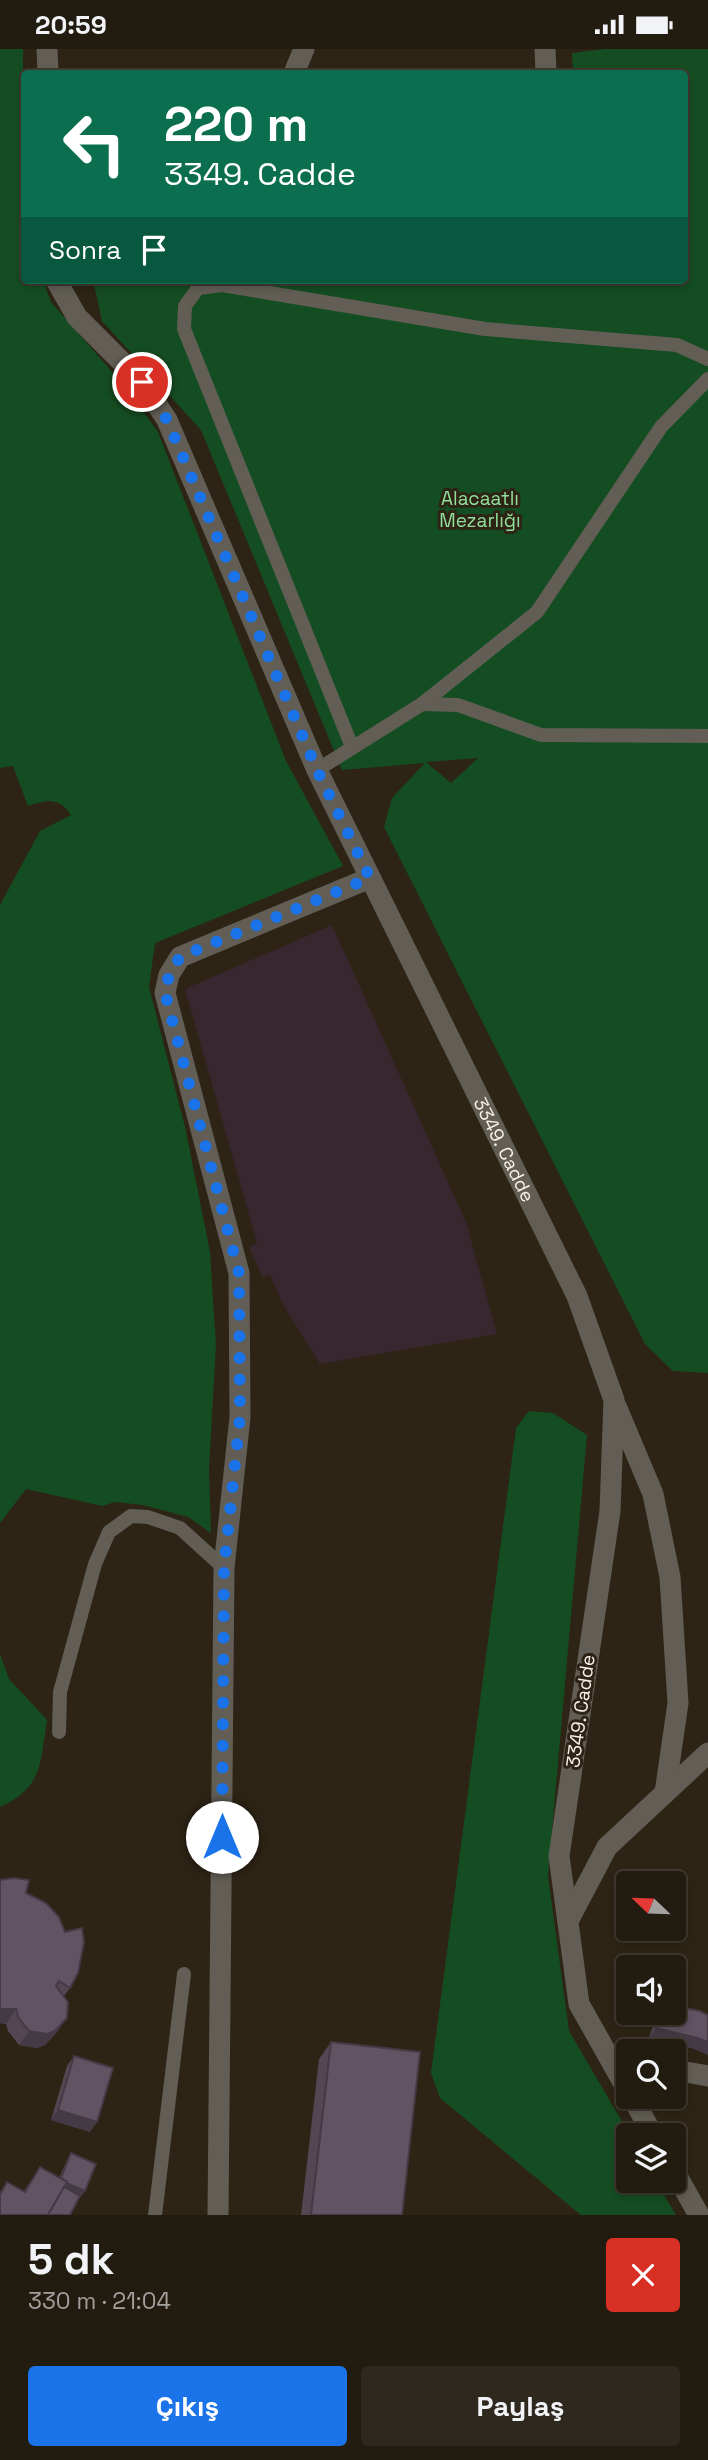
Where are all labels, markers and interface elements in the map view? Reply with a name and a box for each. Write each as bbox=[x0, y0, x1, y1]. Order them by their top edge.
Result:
text: 20:59 bbox=[35, 8, 107, 42]
text: 220 m bbox=[164, 93, 308, 155]
icon: left bbox=[49, 98, 140, 189]
text: 3349. Cadde bbox=[164, 154, 356, 194]
icon: arrive bbox=[135, 231, 173, 269]
text: Sonra bbox=[49, 233, 121, 267]
pin bbox=[112, 352, 172, 412]
icon: arrive bbox=[123, 363, 161, 401]
park label: Alacaatlı Mezarlığı bbox=[439, 486, 521, 533]
street label: 3349. Cadde bbox=[468, 1093, 541, 1206]
street label: 3349. Cadde bbox=[560, 1653, 601, 1769]
position arrow bbox=[185, 1800, 259, 1874]
north arrow bbox=[616, 1871, 686, 1941]
map controls bbox=[616, 1871, 686, 2193]
button: sound bbox=[616, 1955, 686, 2025]
button: search bbox=[616, 2039, 686, 2109]
button: layers bbox=[616, 2123, 686, 2193]
text: 5 dk bbox=[28, 2233, 114, 2286]
button: close bbox=[606, 2238, 680, 2312]
text: 330 m · 21:04 bbox=[28, 2286, 171, 2316]
button: Çıkış bbox=[28, 2366, 347, 2446]
button: Paylaş bbox=[361, 2366, 680, 2446]

